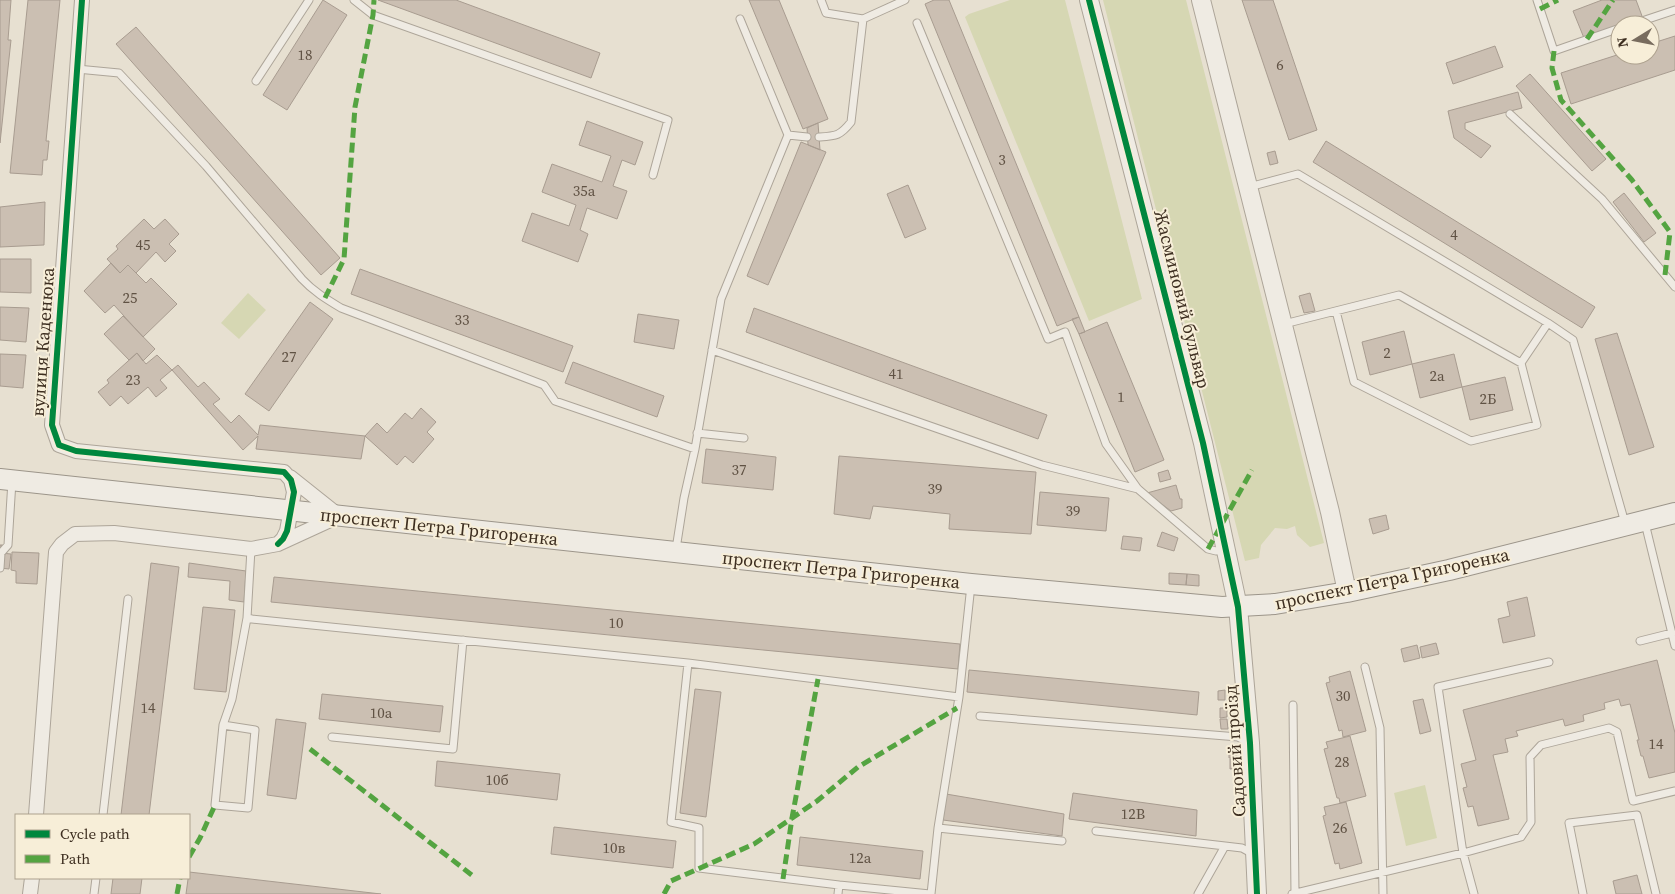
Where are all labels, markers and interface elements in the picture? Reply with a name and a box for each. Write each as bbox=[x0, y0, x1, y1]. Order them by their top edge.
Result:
north arrow bbox=[1610, 15, 1660, 65]
text: N bbox=[1611, 35, 1633, 49]
house number: 18 bbox=[297, 44, 313, 65]
house number: 6 bbox=[1276, 54, 1284, 75]
house number: 3 bbox=[998, 149, 1006, 170]
house number: 35а bbox=[573, 180, 596, 201]
street label: Жасминовий бульвар bbox=[1148, 207, 1217, 391]
house number: 4 bbox=[1450, 224, 1458, 245]
house number: 45 bbox=[135, 234, 151, 255]
street label: вулиця Каденюка bbox=[25, 266, 60, 417]
house number: 25 bbox=[122, 287, 138, 308]
house number: 33 bbox=[454, 309, 470, 330]
house number: 2 bbox=[1383, 342, 1391, 363]
house number: 27 bbox=[281, 346, 297, 367]
house number: 41 bbox=[888, 363, 904, 384]
house number: 2а bbox=[1429, 365, 1445, 386]
house number: 23 bbox=[125, 369, 141, 390]
house number: 1 bbox=[1117, 386, 1125, 407]
house number: 2Б bbox=[1480, 388, 1496, 409]
house number: 37 bbox=[731, 459, 747, 480]
house number: 39 bbox=[927, 478, 943, 499]
house number: 39 bbox=[1065, 500, 1081, 521]
street label: проспект Петра Григоренка bbox=[319, 502, 560, 552]
street label: проспект Петра Григоренка bbox=[1272, 541, 1512, 616]
street label: проспект Петра Григоренка bbox=[721, 545, 962, 595]
house number: 10 bbox=[608, 612, 624, 633]
street label: Садовий проїзд bbox=[1217, 684, 1252, 818]
house number: 30 bbox=[1335, 685, 1351, 706]
house number: 14 bbox=[140, 697, 156, 718]
house number: 10а bbox=[370, 702, 393, 723]
house number: 14 bbox=[1648, 733, 1664, 754]
house number: 28 bbox=[1334, 751, 1350, 772]
house number: 10б bbox=[485, 769, 509, 790]
house number: 12В bbox=[1121, 803, 1145, 824]
legend bbox=[15, 814, 190, 879]
house number: 26 bbox=[1332, 817, 1348, 838]
text: Cycle path bbox=[60, 823, 130, 844]
house number: 10в bbox=[603, 837, 626, 858]
house number: 12а bbox=[849, 847, 872, 868]
text: Path bbox=[60, 848, 90, 869]

